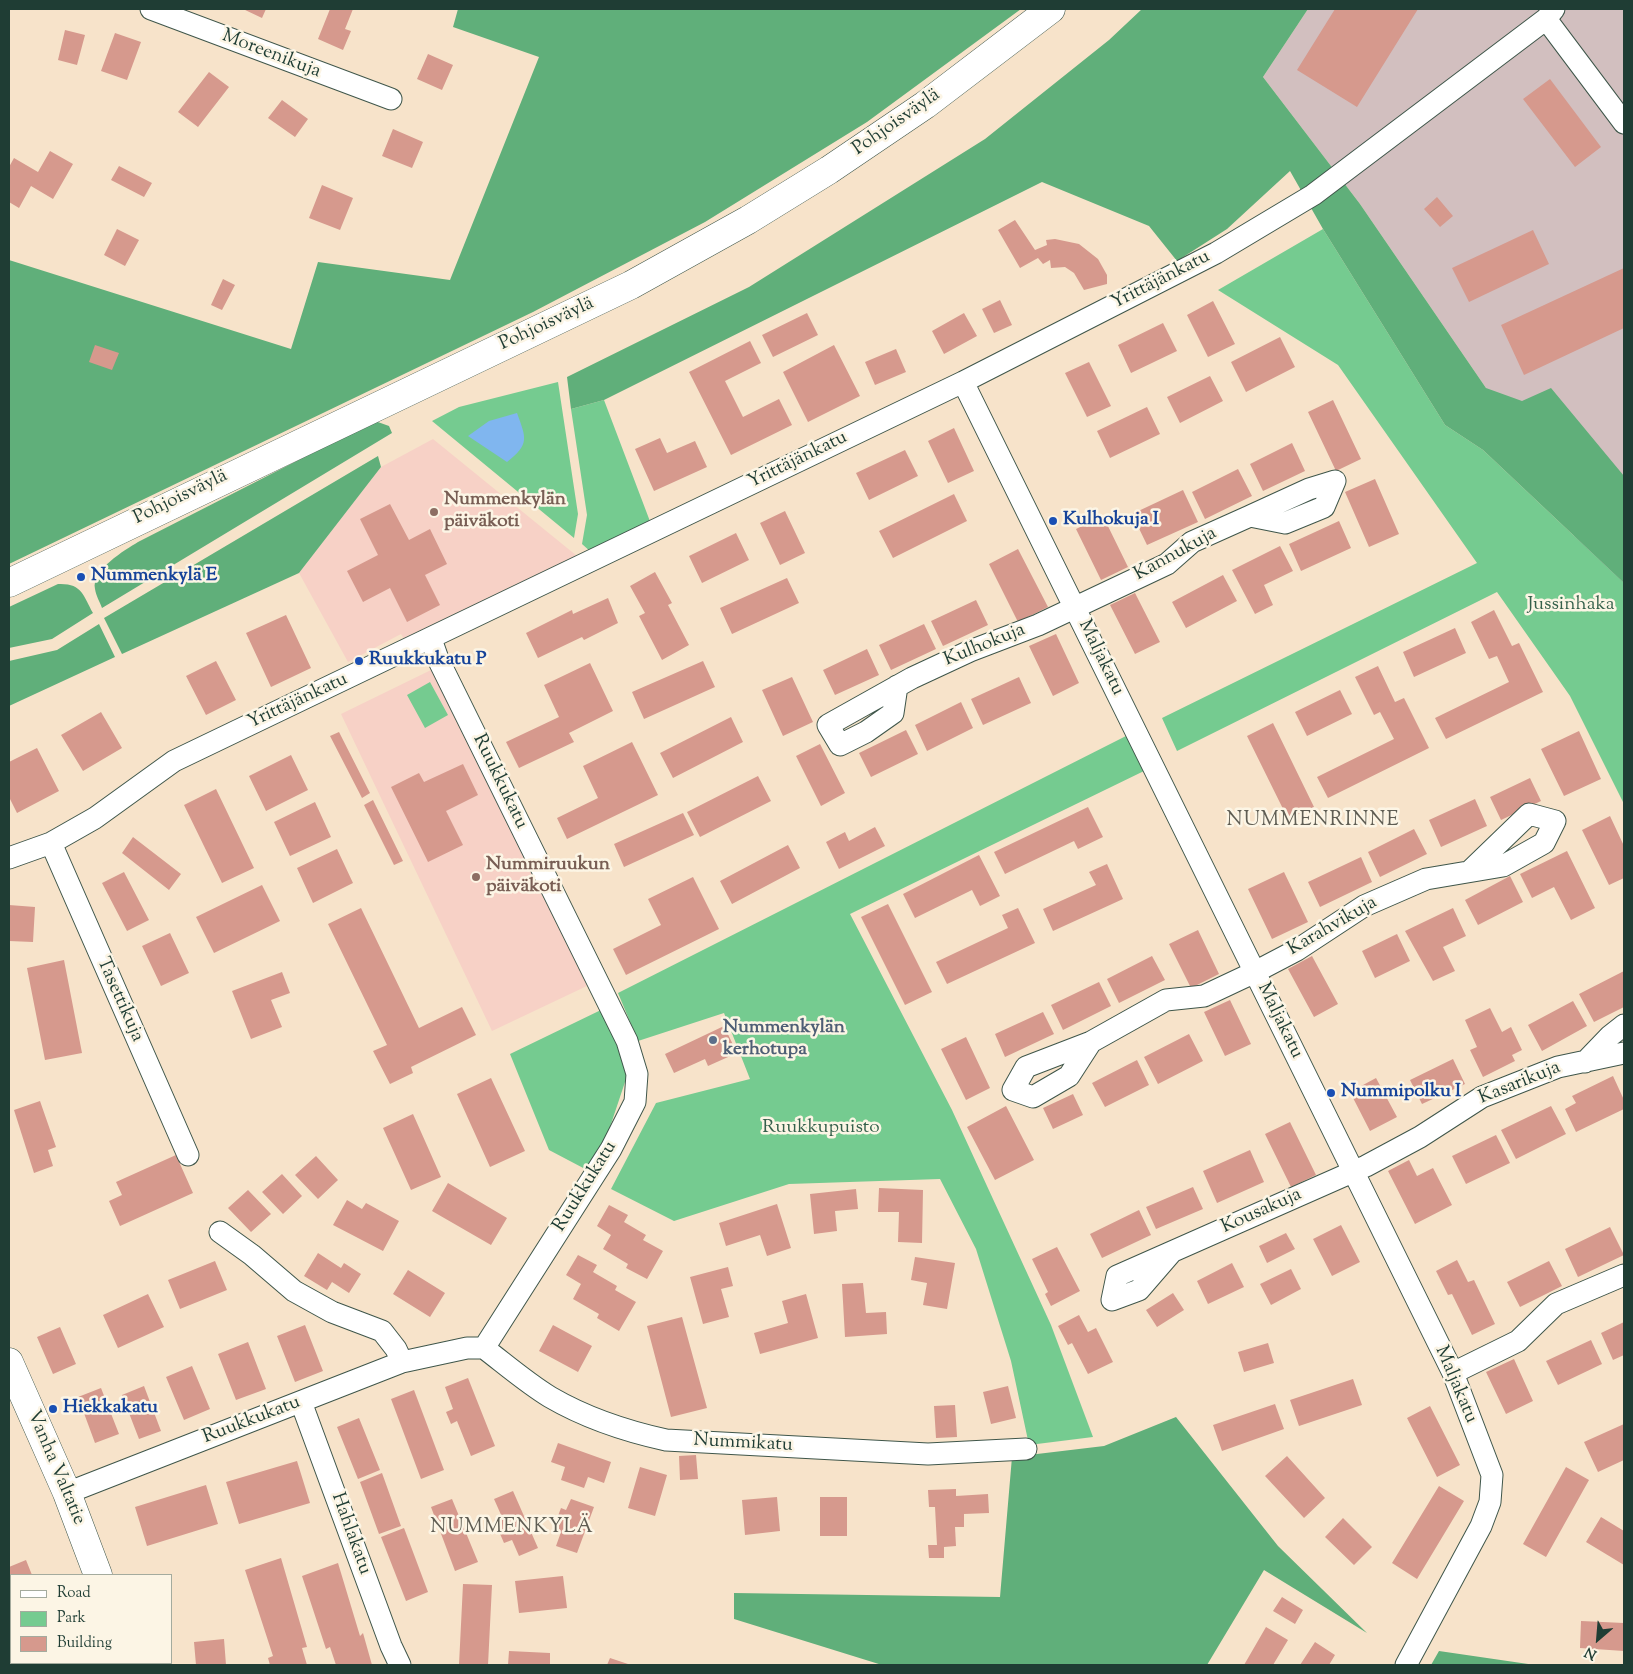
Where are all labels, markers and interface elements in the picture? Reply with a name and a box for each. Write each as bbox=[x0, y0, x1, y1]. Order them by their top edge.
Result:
street label: Moreenikuja bbox=[218, 26, 324, 84]
street label: Pohjoisväylä bbox=[849, 85, 945, 161]
street label: Yrittäjänkatu bbox=[1108, 246, 1214, 316]
street label: Pohjoisväylä bbox=[496, 293, 598, 357]
street label: Yrittäjänkatu bbox=[745, 427, 851, 495]
street label: Pohjoisväylä bbox=[130, 465, 232, 531]
place label: Nummenkylän päiväkoti bbox=[444, 490, 566, 534]
marker: Nummenkylän päiväkoti bbox=[428, 506, 440, 518]
place label: Kulhokuja I bbox=[1063, 510, 1159, 532]
marker: Kulhokuja I bbox=[1047, 515, 1059, 527]
street label: Kannukuja bbox=[1131, 523, 1221, 587]
place label: Nummenkylä E bbox=[91, 566, 217, 588]
marker: Nummenkylä E bbox=[75, 571, 87, 583]
park label: Jussinhaka bbox=[1527, 595, 1615, 617]
street label: Maljakatu bbox=[1072, 616, 1128, 700]
street label: Kulhokuja bbox=[941, 619, 1029, 673]
place label: Ruukkukatu P bbox=[369, 650, 486, 672]
marker: Ruukkukatu P bbox=[353, 655, 365, 667]
street label: Yrittäjänkatu bbox=[244, 669, 352, 735]
street label: Ruukkukatu bbox=[466, 731, 532, 833]
district label: NUMMENRINNE bbox=[1225, 810, 1401, 834]
place label: Nummiruukun päiväkoti bbox=[486, 855, 610, 899]
marker: Nummiruukun päiväkoti bbox=[470, 871, 482, 883]
street label: Karahvikuja bbox=[1284, 892, 1382, 962]
street label: Tasettikuja bbox=[90, 954, 148, 1046]
street label: Maljakatu bbox=[1251, 979, 1307, 1063]
place label: Nummenkylän kerhotupa bbox=[723, 1018, 845, 1062]
marker: Nummenkylän kerhotupa bbox=[707, 1034, 719, 1046]
street label: Kasarikuja bbox=[1476, 1057, 1564, 1111]
place label: Nummipolku I bbox=[1341, 1082, 1461, 1104]
marker: Nummipolku I bbox=[1325, 1087, 1337, 1099]
park label: Ruukkupuisto bbox=[762, 1118, 880, 1140]
street label: Ruukkukatu bbox=[549, 1137, 623, 1237]
street label: Kousakuja bbox=[1218, 1184, 1306, 1240]
street label: Maljakatu bbox=[1429, 1343, 1481, 1427]
street label: Ruukkukatu bbox=[200, 1392, 304, 1450]
place label: Hiekkakatu bbox=[63, 1398, 158, 1420]
marker: Hiekkakatu bbox=[47, 1403, 59, 1415]
street label: Vanha Valtatie bbox=[21, 1407, 89, 1529]
street label: Nummikatu bbox=[693, 1430, 793, 1458]
street label: Hahlakatu bbox=[325, 1490, 375, 1578]
district label: NUMMENKYLÄ bbox=[429, 1517, 595, 1541]
legend bbox=[10, 1574, 172, 1664]
text: Road bbox=[57, 1583, 91, 1604]
text: Park bbox=[57, 1608, 86, 1629]
north arrow bbox=[1573, 1614, 1623, 1664]
text: Building bbox=[57, 1633, 112, 1654]
text: N bbox=[1582, 1641, 1601, 1664]

